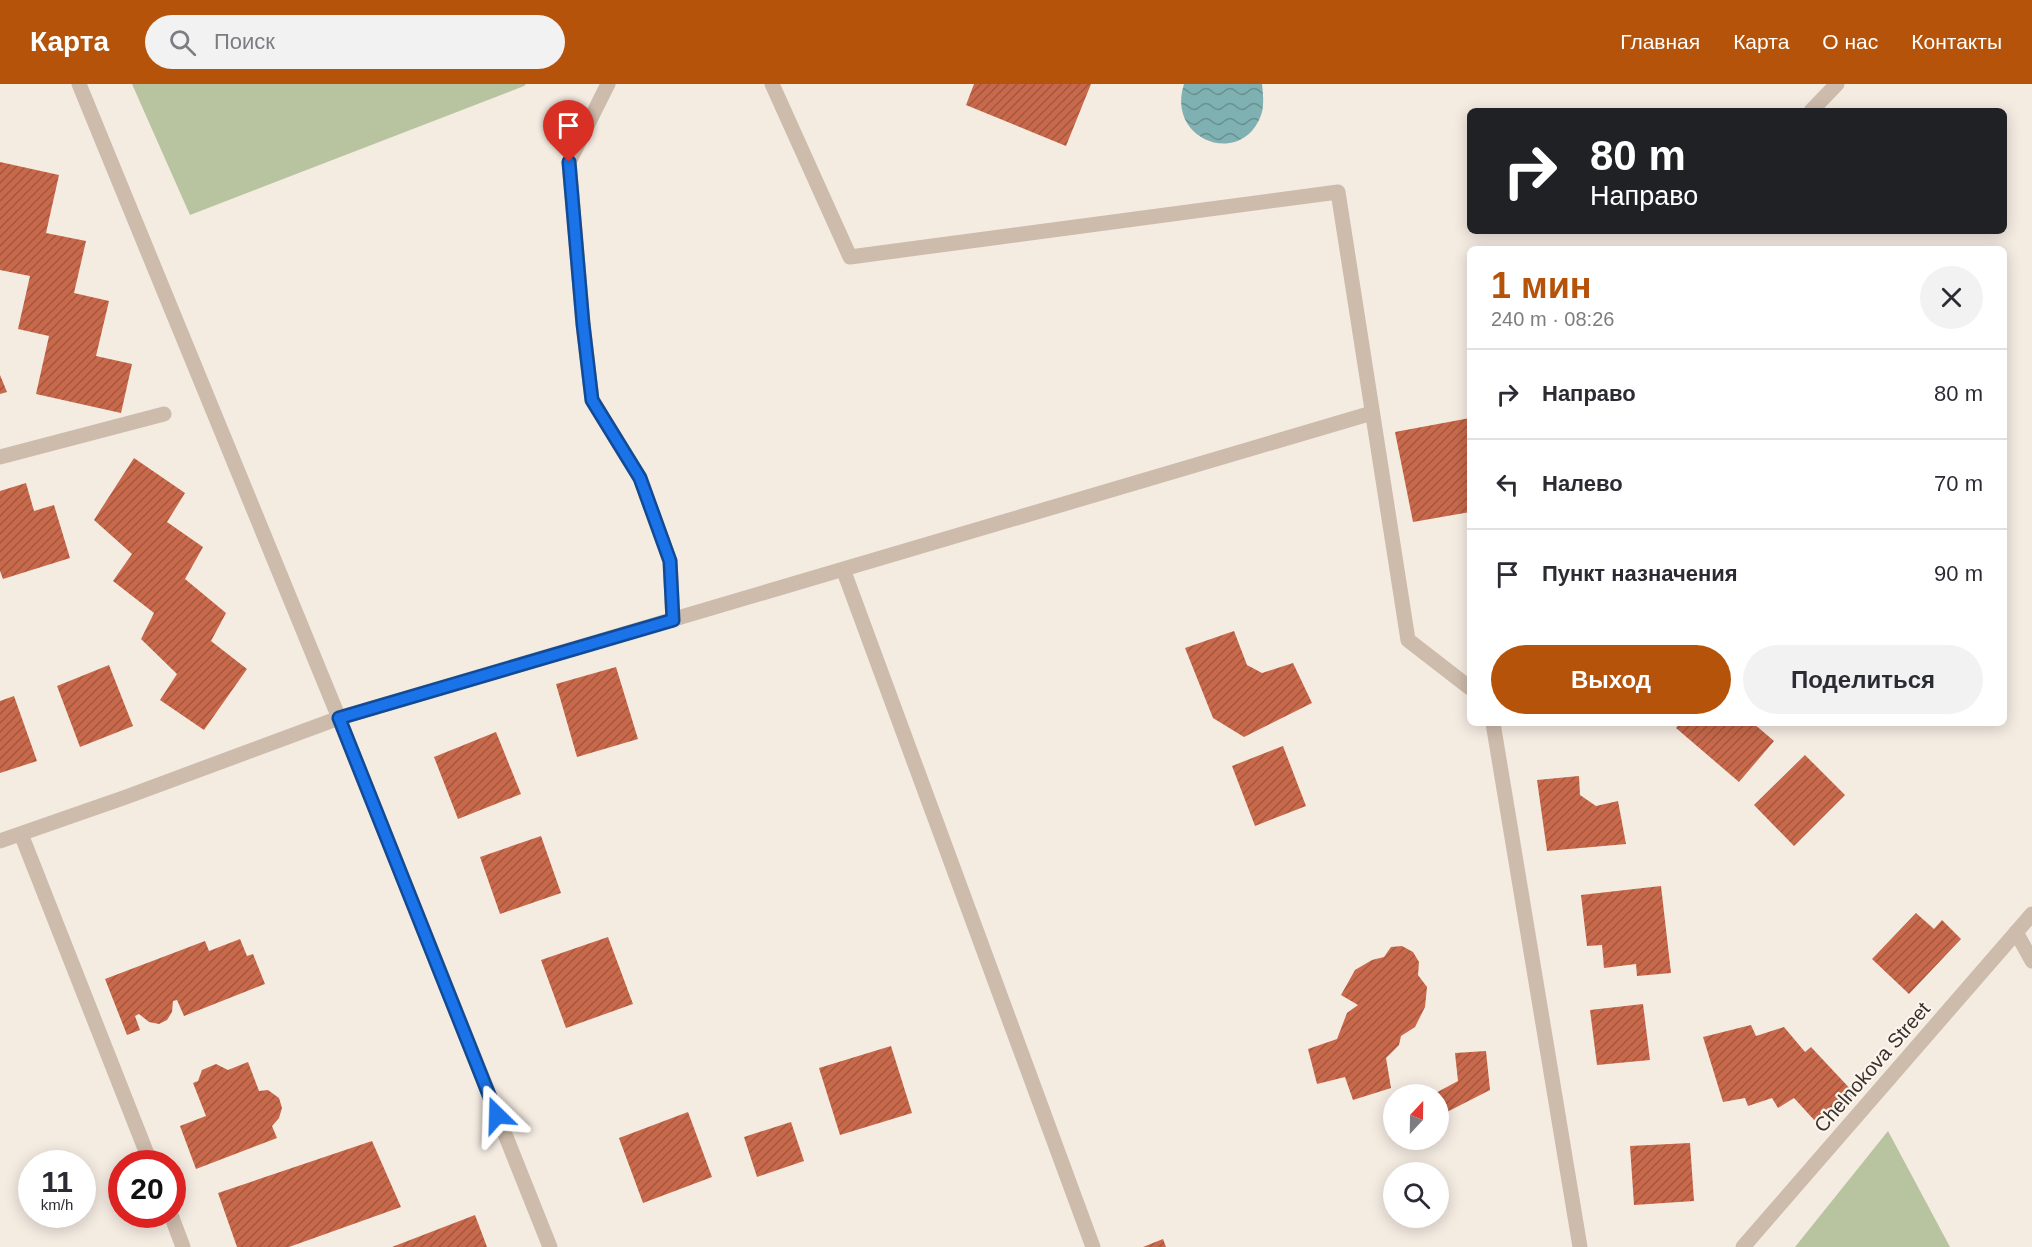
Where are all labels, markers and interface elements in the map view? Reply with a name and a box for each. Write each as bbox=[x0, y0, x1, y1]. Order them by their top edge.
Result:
search box bbox=[145, 15, 565, 69]
text: Карта bbox=[30, 26, 109, 57]
icon: search bbox=[166, 26, 199, 59]
text: Поиск bbox=[214, 29, 275, 54]
text: Главная bbox=[1620, 30, 1700, 53]
text: Карта bbox=[1733, 30, 1789, 53]
text: О нас bbox=[1822, 30, 1878, 53]
text: Контакты bbox=[1911, 30, 2002, 53]
pin bbox=[543, 100, 594, 162]
icon: arrive bbox=[552, 109, 585, 142]
icon: right bbox=[1491, 132, 1569, 210]
text: 80 m bbox=[1590, 132, 1686, 179]
text: Направо bbox=[1590, 181, 1698, 211]
text: 1 мин bbox=[1491, 265, 1592, 306]
button: close bbox=[1920, 266, 1983, 329]
text: 240 m · 08:26 bbox=[1491, 308, 1614, 330]
icon: right bbox=[1491, 378, 1524, 411]
text: Направо bbox=[1542, 381, 1636, 406]
text: 80 m bbox=[1934, 381, 1983, 406]
icon: left bbox=[1491, 468, 1524, 501]
text: Налево bbox=[1542, 471, 1623, 496]
text: 70 m bbox=[1934, 471, 1983, 496]
icon: arrive bbox=[1491, 558, 1524, 591]
text: Пункт назначения bbox=[1542, 561, 1738, 586]
text: 90 m bbox=[1934, 561, 1983, 586]
button: Выход bbox=[1491, 645, 1731, 714]
button: Поделиться bbox=[1743, 645, 1983, 714]
street label: Chelnokova Street bbox=[1810, 997, 1935, 1136]
position arrow bbox=[465, 1083, 529, 1147]
north arrow bbox=[1383, 1084, 1449, 1150]
map controls bbox=[1383, 1084, 1449, 1228]
speed limit sign: 20 bbox=[108, 1150, 186, 1228]
button: search bbox=[1383, 1162, 1449, 1228]
text: 11 bbox=[41, 1165, 73, 1198]
text: km/h bbox=[41, 1196, 73, 1213]

